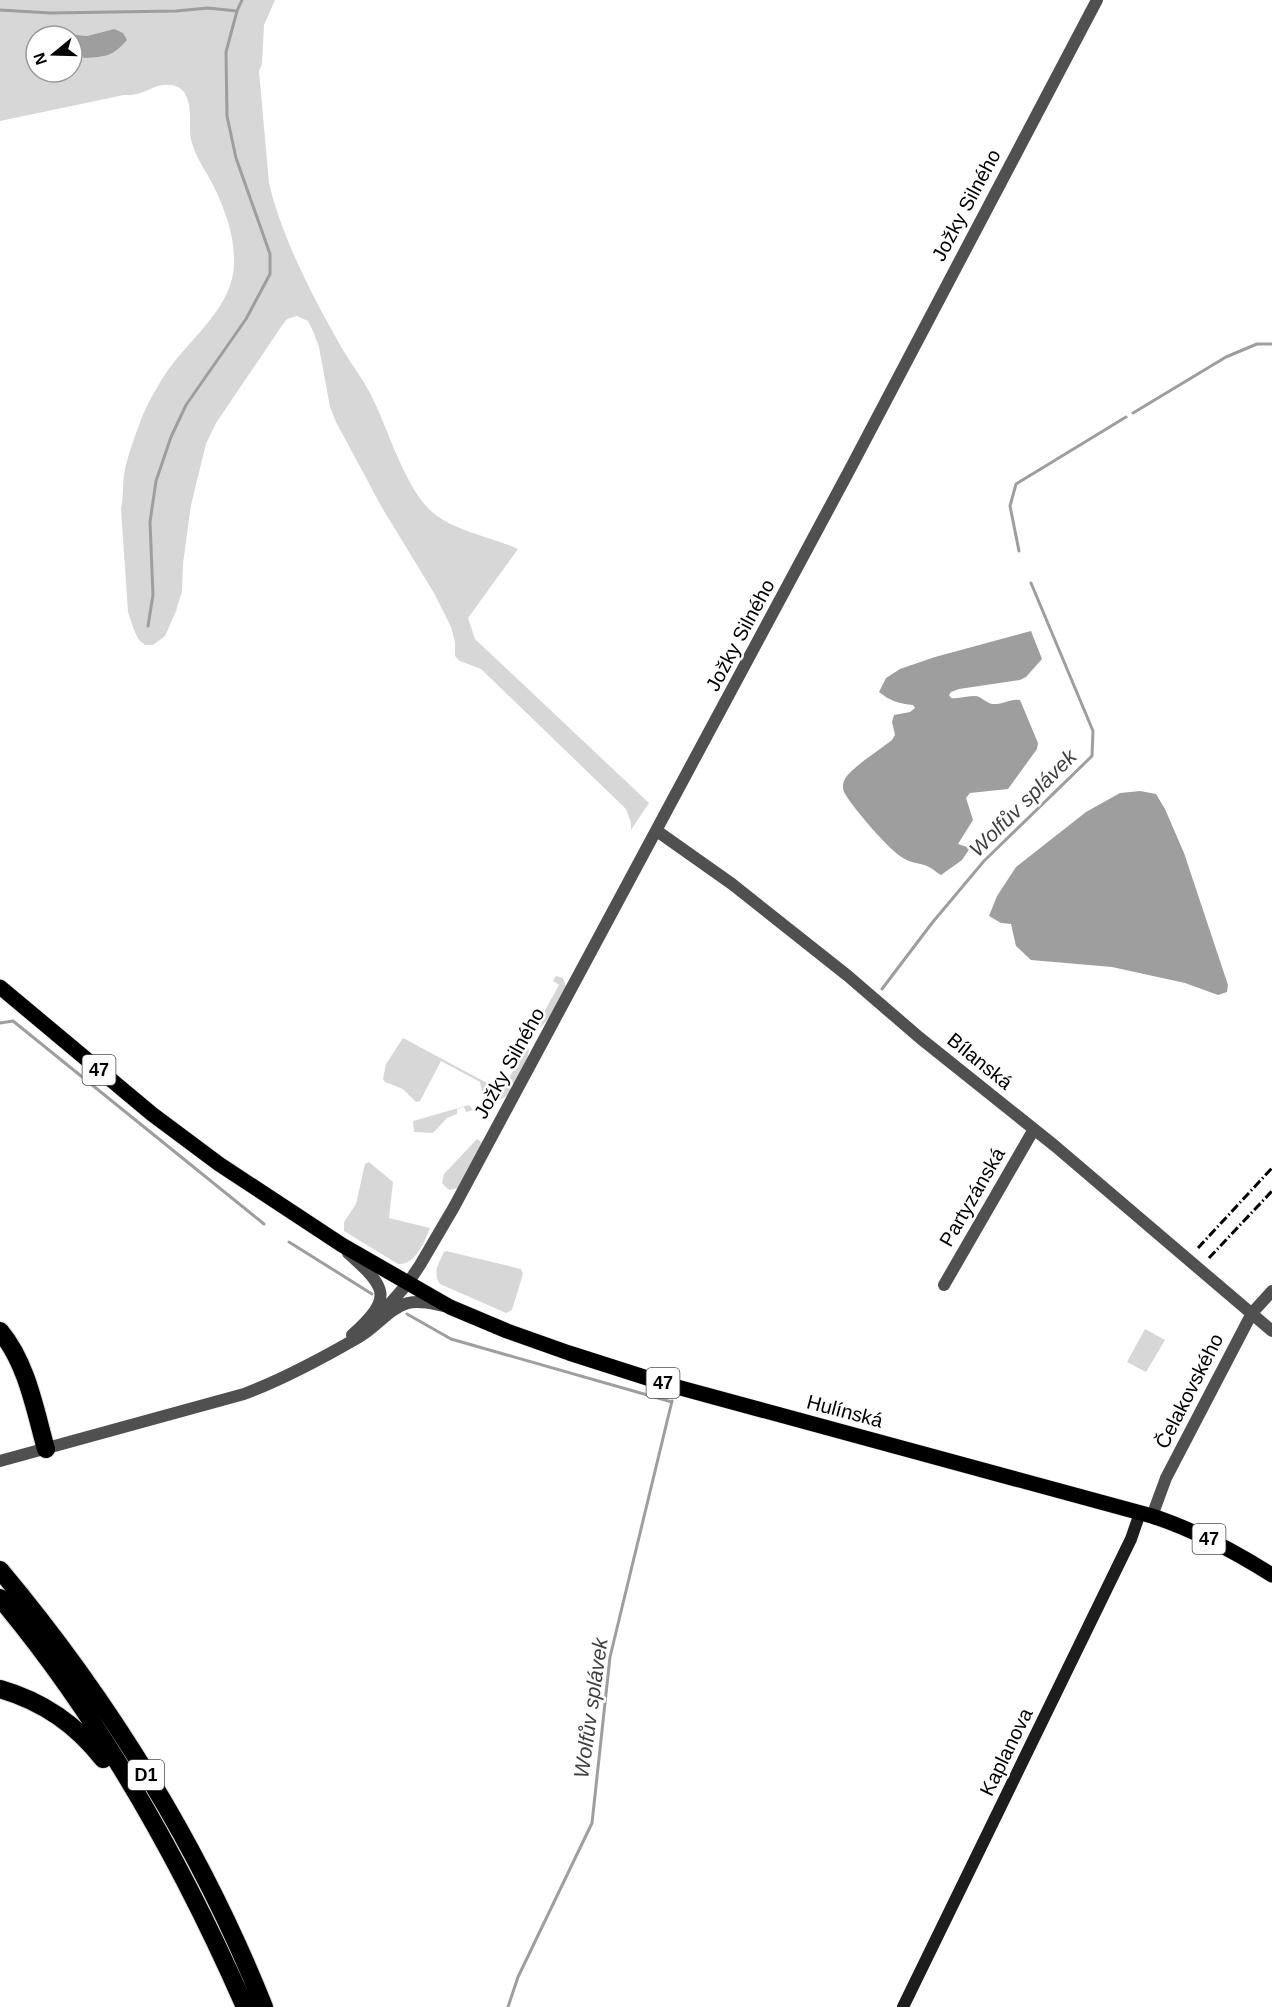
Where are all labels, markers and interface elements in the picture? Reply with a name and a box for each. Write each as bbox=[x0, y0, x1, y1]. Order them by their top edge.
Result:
north arrow bbox=[24, 24, 84, 84]
text: N bbox=[30, 50, 50, 67]
street label: Jožky Silného bbox=[927, 145, 1005, 265]
street label: Jožky Silného bbox=[701, 575, 779, 695]
water label: Wolfův splávek bbox=[965, 744, 1082, 861]
street label: Jožky Silného bbox=[469, 1004, 549, 1122]
street label: Bílanská bbox=[943, 1028, 1017, 1094]
road number: 47 bbox=[82, 1055, 116, 1085]
street label: Partyzánská bbox=[935, 1143, 1009, 1250]
street label: Čelakovského bbox=[1151, 1330, 1227, 1452]
road number: 47 bbox=[646, 1368, 680, 1398]
street label: Hulínská bbox=[805, 1390, 886, 1432]
road number: 47 bbox=[1192, 1524, 1226, 1554]
water label: Wolfův splávek bbox=[569, 1635, 612, 1779]
street label: Kaplanova bbox=[975, 1704, 1037, 1799]
road number: D1 bbox=[128, 1760, 164, 1790]

